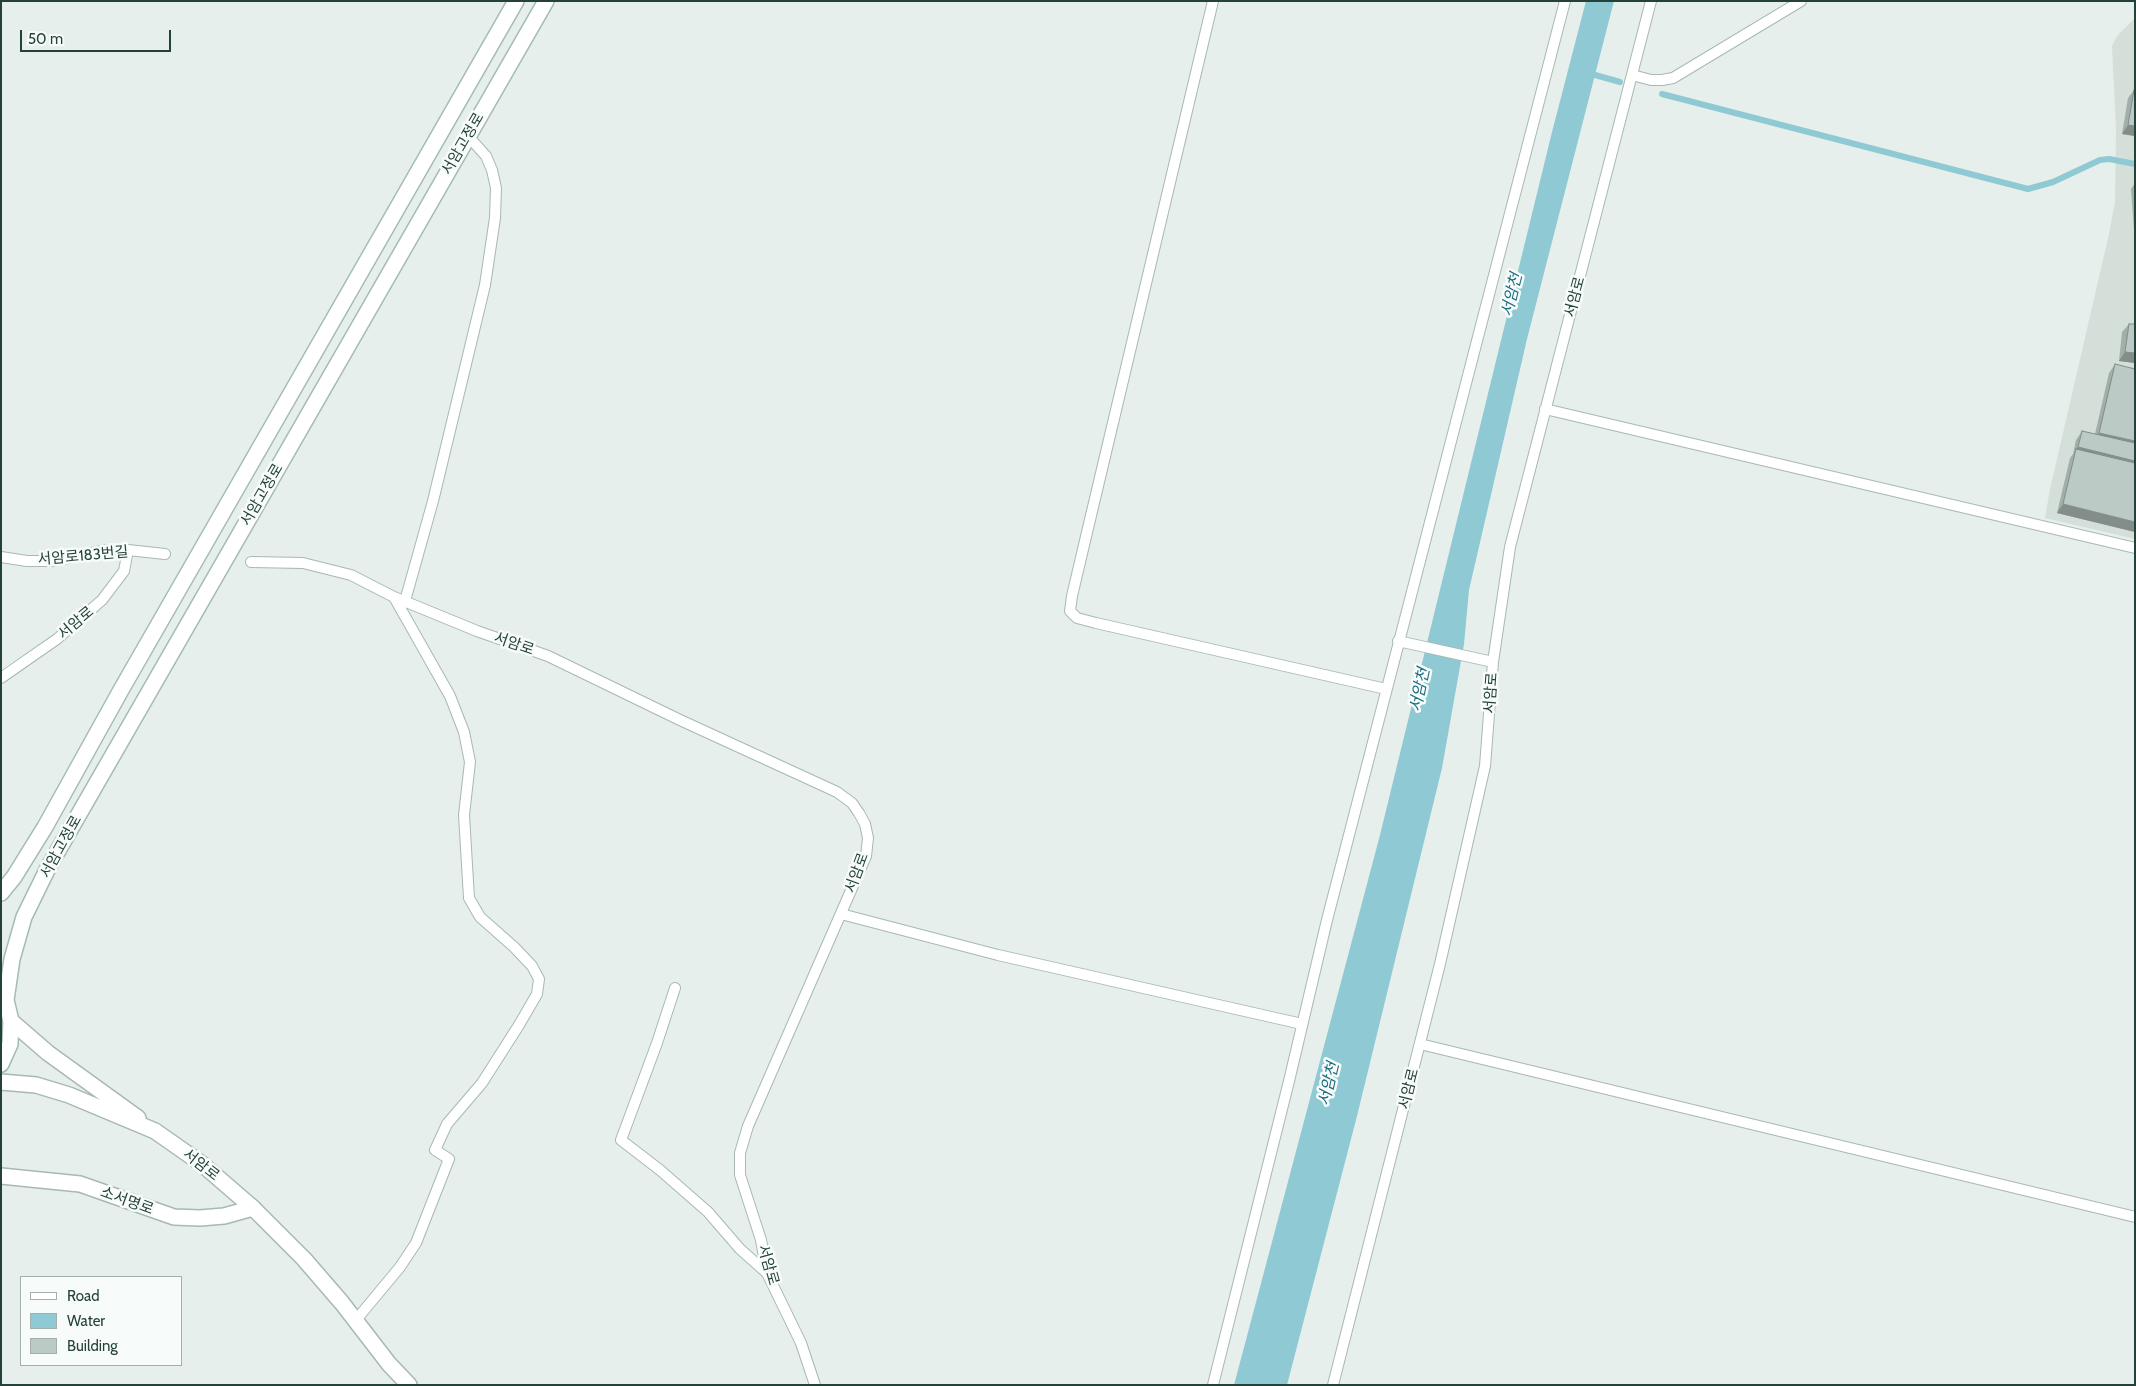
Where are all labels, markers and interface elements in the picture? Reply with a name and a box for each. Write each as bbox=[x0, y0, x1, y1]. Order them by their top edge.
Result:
scale bar bbox=[22, 20, 174, 52]
text: 50 m bbox=[28, 30, 63, 48]
street label: 서암고정로 bbox=[438, 110, 488, 178]
water label: 서암천 bbox=[1497, 271, 1527, 319]
street label: 서암로 bbox=[1561, 275, 1589, 319]
street label: 서암고정로 bbox=[237, 461, 287, 529]
street label: 서암로183번길 bbox=[37, 543, 129, 569]
street label: 서암로 bbox=[54, 603, 98, 643]
street label: 서암로 bbox=[491, 629, 537, 659]
water label: 서암천 bbox=[1406, 666, 1434, 714]
street label: 서암로 bbox=[1481, 672, 1501, 714]
street label: 서암고정로 bbox=[36, 812, 86, 882]
street label: 서암로 bbox=[841, 850, 873, 896]
water label: 서암천 bbox=[1315, 1060, 1343, 1108]
street label: 서암로 bbox=[1395, 1067, 1423, 1111]
street label: 서암로 bbox=[179, 1145, 223, 1185]
street label: 소서명로 bbox=[98, 1183, 156, 1219]
street label: 서암로 bbox=[754, 1243, 782, 1287]
legend bbox=[20, 1276, 182, 1366]
text: Road bbox=[67, 1287, 100, 1305]
text: Water bbox=[67, 1312, 105, 1330]
text: Building bbox=[67, 1337, 118, 1355]

